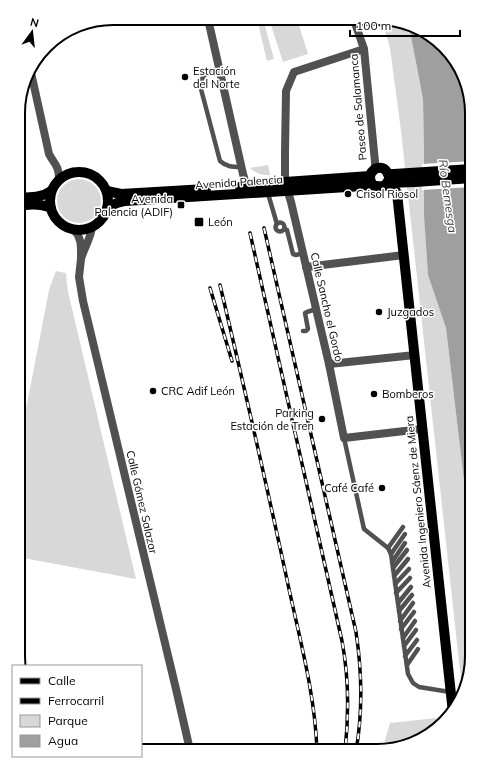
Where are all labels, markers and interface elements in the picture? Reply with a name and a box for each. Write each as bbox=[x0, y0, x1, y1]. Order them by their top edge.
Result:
north arrow bbox=[12, 12, 52, 52]
scale bar bbox=[350, 12, 460, 38]
text: N bbox=[29, 15, 40, 30]
text: 100 m bbox=[356, 18, 391, 33]
street label: Paseo de Salamanca bbox=[346, 53, 370, 161]
place label: Estación del Norte bbox=[193, 64, 240, 91]
marker: Estación del Norte bbox=[180, 72, 190, 82]
water label: Río Bernesga bbox=[435, 158, 461, 234]
street label: Avenida Palencia bbox=[195, 172, 283, 192]
place label: Crisol Riosol bbox=[356, 187, 418, 201]
marker: Crisol Riosol bbox=[343, 189, 353, 199]
place label: Avenida Palencia (ADIF) bbox=[94, 192, 173, 219]
marker: Avenida Palencia (ADIF) bbox=[176, 200, 186, 210]
place label: León bbox=[208, 215, 233, 229]
marker: León bbox=[193, 216, 205, 228]
street label: Calle Sancho el Gordo bbox=[308, 251, 346, 363]
place label: Juzgados bbox=[387, 305, 434, 319]
marker: Juzgados bbox=[374, 307, 384, 317]
place label: CRC Adif León bbox=[161, 384, 235, 398]
marker: CRC Adif León bbox=[148, 386, 158, 396]
place label: Bomberos bbox=[382, 387, 434, 401]
marker: Bomberos bbox=[369, 389, 379, 399]
place label: Parking Estación de Tren bbox=[230, 406, 314, 433]
marker: Parking Estación de Tren bbox=[317, 414, 327, 424]
street label: Avenida Ingeniero Sáenz de Miera bbox=[402, 415, 434, 589]
street label: Calle Gómez Salazar bbox=[123, 449, 161, 555]
place label: Café Café bbox=[324, 481, 374, 495]
marker: Café Café bbox=[377, 483, 387, 493]
legend bbox=[12, 665, 142, 757]
text: Calle bbox=[48, 673, 75, 688]
text: Ferrocarril bbox=[48, 693, 104, 708]
text: Parque bbox=[48, 713, 88, 728]
text: Agua bbox=[48, 733, 78, 748]

